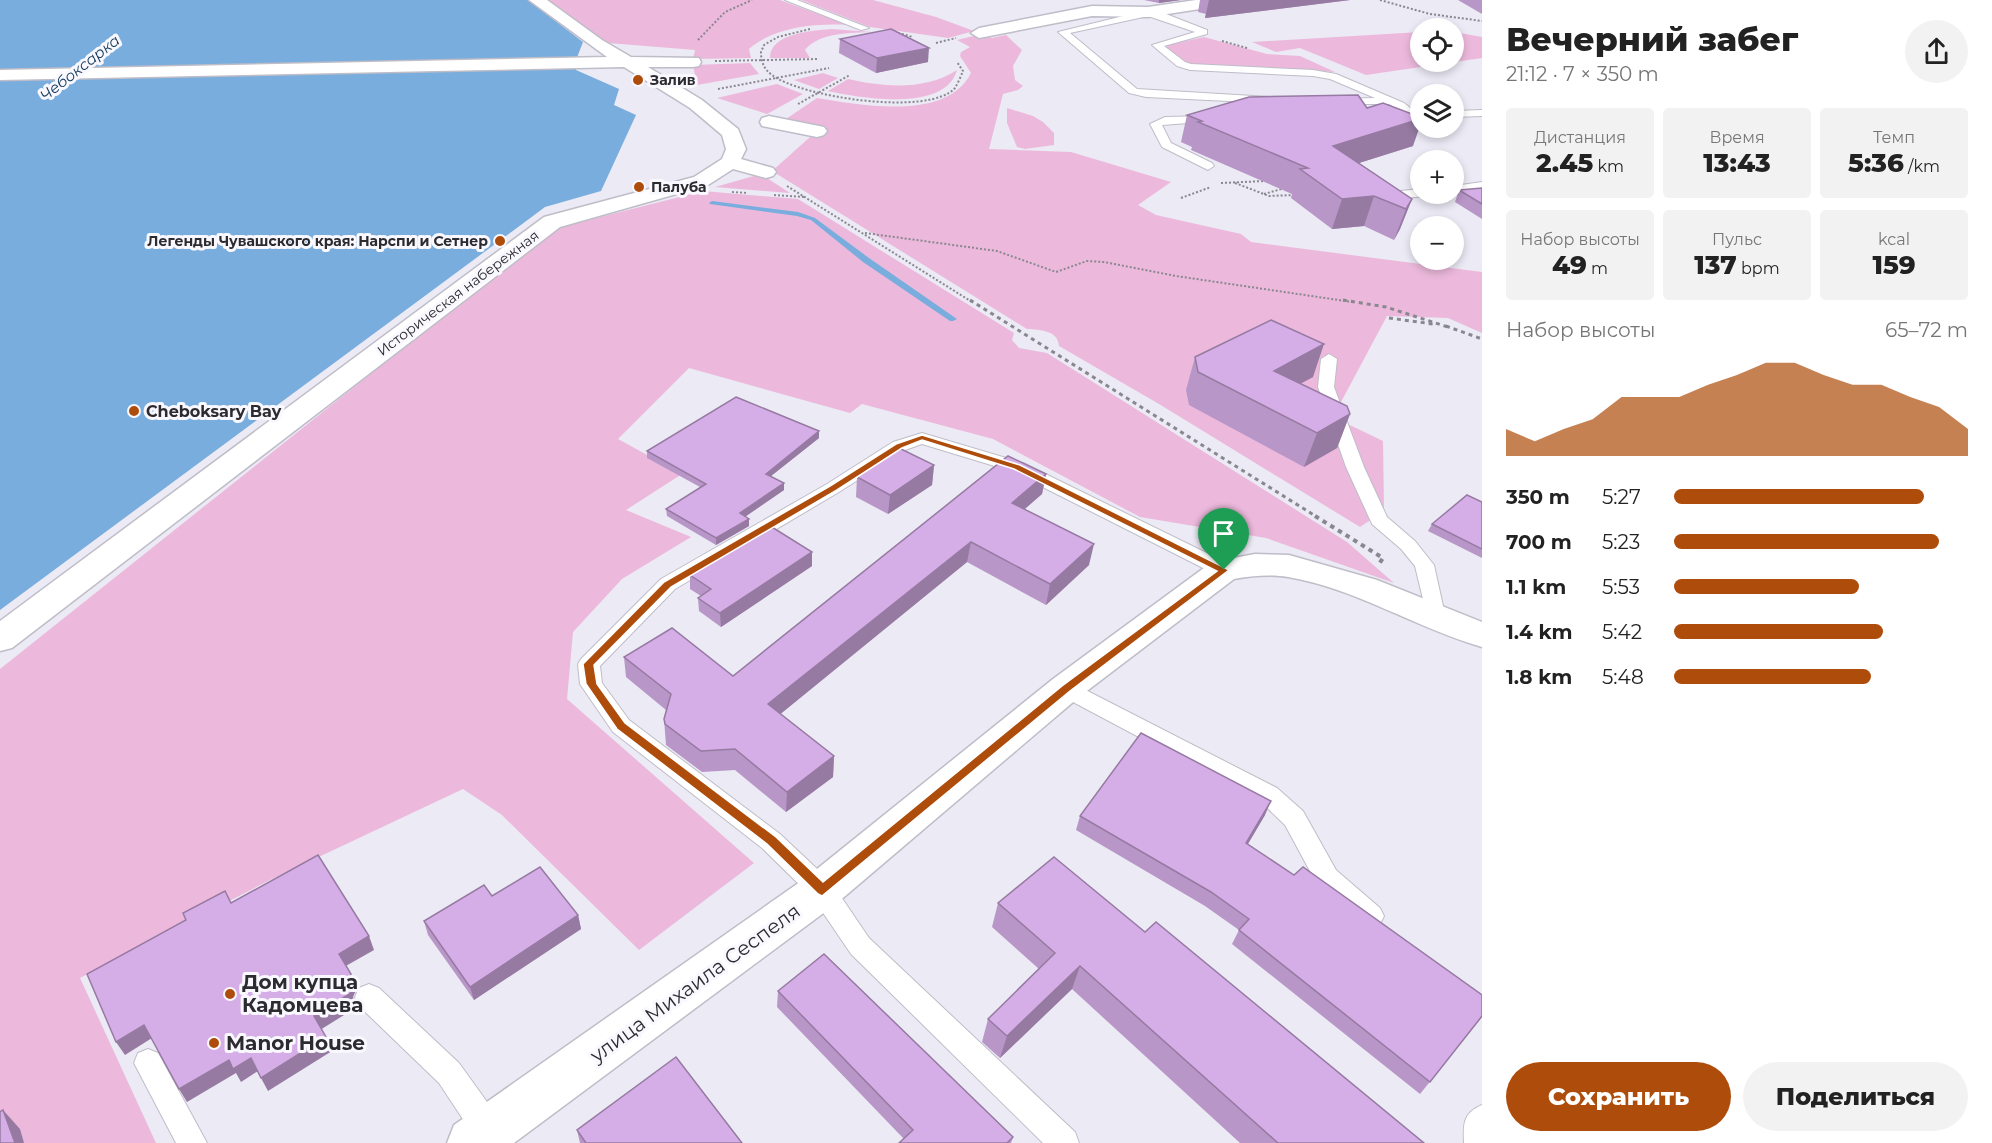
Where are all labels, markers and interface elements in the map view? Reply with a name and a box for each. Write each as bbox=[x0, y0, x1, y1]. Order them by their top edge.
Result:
map controls bbox=[1410, 18, 1464, 270]
button: locate bbox=[1410, 18, 1464, 72]
text: Вечерний забег bbox=[1506, 19, 1798, 59]
button: share bbox=[1905, 20, 1968, 83]
water label: Чебоксарка bbox=[36, 30, 123, 105]
text: 21:12 · 7 × 350 m bbox=[1506, 62, 1659, 86]
place label: Залив bbox=[649, 71, 696, 89]
marker: Залив bbox=[631, 73, 645, 87]
button: layers bbox=[1410, 84, 1464, 138]
text: Дистанция bbox=[1534, 128, 1626, 147]
text: Время bbox=[1709, 128, 1765, 147]
text: Темп bbox=[1873, 128, 1915, 147]
text: 2.45 bbox=[1536, 147, 1593, 179]
text: 13:43 bbox=[1703, 147, 1771, 179]
text: 5:36 bbox=[1848, 147, 1904, 179]
button: + bbox=[1410, 150, 1464, 204]
text: km bbox=[1593, 157, 1624, 176]
text: /km bbox=[1904, 157, 1940, 176]
place label: Палуба bbox=[651, 178, 706, 196]
marker: Палуба bbox=[632, 180, 646, 194]
button: − bbox=[1410, 216, 1464, 270]
street label: Историческая набережная bbox=[373, 226, 543, 360]
text: Набор высоты bbox=[1520, 230, 1640, 249]
text: Пульс bbox=[1712, 230, 1762, 249]
text: kcal bbox=[1878, 230, 1910, 249]
place label: Легенды Чувашского края: Нарспи и Сетнер bbox=[147, 232, 488, 250]
marker: Легенды Чувашского края: Нарспи и Сетнер bbox=[493, 234, 507, 248]
text: 49 bbox=[1552, 249, 1587, 281]
text: 137 bbox=[1694, 249, 1737, 281]
text: 159 bbox=[1872, 249, 1916, 281]
text: m bbox=[1587, 259, 1608, 278]
text: bpm bbox=[1737, 259, 1780, 278]
text: Набор высоты bbox=[1506, 318, 1655, 342]
text: 65–72 m bbox=[1885, 318, 1968, 342]
place label: Cheboksary Bay bbox=[146, 402, 282, 421]
marker: Cheboksary Bay bbox=[127, 404, 141, 418]
text: 350 m bbox=[1506, 485, 1570, 509]
text: 5:27 bbox=[1602, 485, 1641, 509]
pin bbox=[1198, 508, 1249, 570]
icon: arrive bbox=[1207, 517, 1240, 550]
text: 700 m bbox=[1506, 530, 1572, 554]
text: 5:23 bbox=[1602, 530, 1640, 554]
text: 1.1 km bbox=[1506, 575, 1566, 599]
text: 5:53 bbox=[1602, 575, 1640, 599]
text: 1.4 km bbox=[1506, 620, 1573, 644]
text: 5:42 bbox=[1602, 620, 1642, 644]
text: 1.8 km bbox=[1506, 665, 1572, 689]
text: 5:48 bbox=[1602, 665, 1644, 689]
street label: улица Михаила Сеспеля bbox=[584, 899, 805, 1068]
place label: Дом купца Кадомцева bbox=[242, 970, 363, 1017]
marker: Дом купца Кадомцева bbox=[223, 987, 237, 1001]
place label: Manor House bbox=[226, 1031, 365, 1055]
marker: Manor House bbox=[207, 1036, 221, 1050]
button: Сохранить bbox=[1506, 1062, 1731, 1131]
button: Поделиться bbox=[1743, 1062, 1968, 1131]

